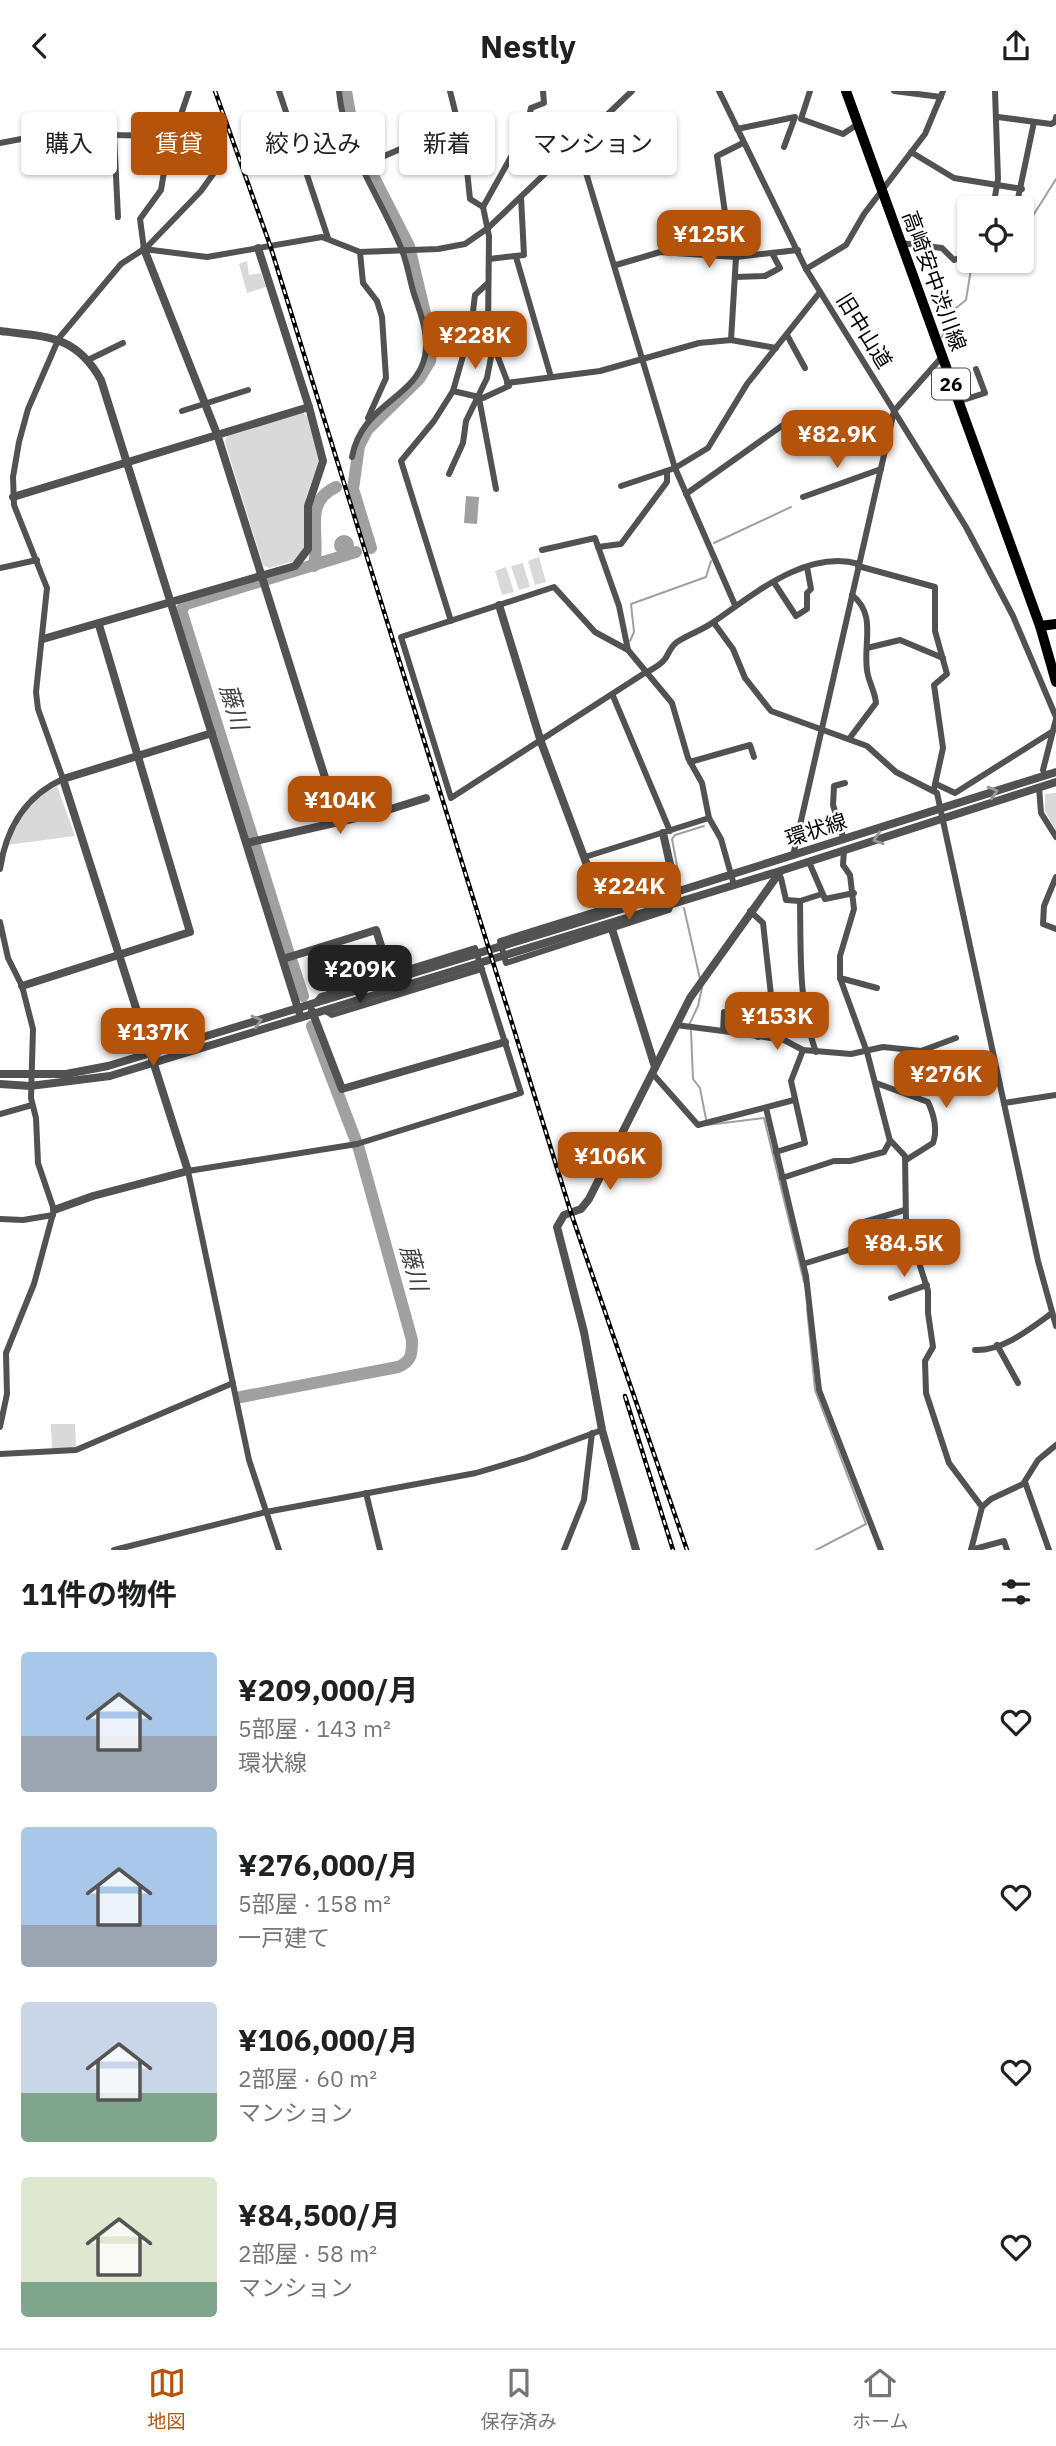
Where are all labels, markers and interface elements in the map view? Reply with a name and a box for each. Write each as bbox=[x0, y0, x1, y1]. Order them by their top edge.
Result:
text: Nestly bbox=[480, 25, 576, 67]
icon: back bbox=[21, 27, 59, 65]
icon: share bbox=[997, 27, 1035, 65]
chip: 購入 bbox=[21, 112, 117, 175]
chip: 賃貸 bbox=[131, 112, 227, 175]
chip: 絞り込み bbox=[241, 112, 385, 175]
chip: 新着 bbox=[399, 112, 495, 175]
chip: マンション bbox=[509, 112, 677, 175]
map controls bbox=[957, 196, 1034, 273]
button: locate bbox=[957, 196, 1034, 273]
street label: 高崎安中渋川線 bbox=[897, 207, 973, 355]
pin: ¥125K bbox=[660, 211, 758, 270]
text: ¥125K bbox=[673, 218, 745, 248]
street label: 旧中山道 bbox=[831, 287, 899, 374]
pin: ¥228K bbox=[426, 311, 524, 371]
text: ¥228K bbox=[439, 319, 511, 349]
road number: 26 bbox=[932, 369, 970, 399]
pin: ¥82.9K bbox=[780, 411, 894, 470]
text: ¥82.9K bbox=[797, 418, 877, 448]
water label: 藤川 bbox=[214, 680, 257, 736]
pin: ¥104K bbox=[291, 777, 389, 836]
text: ¥104K bbox=[304, 784, 376, 814]
one-way arrow bbox=[987, 785, 999, 800]
street label: 環状線 bbox=[781, 806, 850, 852]
one-way arrow bbox=[873, 831, 885, 845]
pin: ¥224K bbox=[580, 863, 678, 922]
text: ¥224K bbox=[593, 870, 665, 900]
pin: ¥209K bbox=[311, 946, 409, 1005]
text: ¥209K bbox=[324, 953, 396, 983]
pin: ¥153K bbox=[728, 993, 826, 1052]
text: ¥153K bbox=[741, 1000, 813, 1030]
pin: ¥137K bbox=[104, 1009, 202, 1068]
one-way arrow bbox=[250, 1015, 262, 1030]
text: ¥137K bbox=[117, 1016, 189, 1046]
pin: ¥276K bbox=[897, 1051, 995, 1110]
text: ¥276K bbox=[910, 1058, 982, 1088]
pin: ¥106K bbox=[561, 1133, 659, 1192]
text: ¥106K bbox=[574, 1140, 646, 1170]
pin: ¥84.5K bbox=[847, 1219, 961, 1279]
text: ¥84.5K bbox=[864, 1227, 944, 1257]
water label: 藤川 bbox=[395, 1242, 436, 1297]
icon: filters bbox=[997, 1573, 1035, 1611]
text: 11件の物件 bbox=[21, 1574, 177, 1613]
text: ¥209,000/月 bbox=[238, 1670, 419, 1709]
icon: home bbox=[77, 1680, 161, 1764]
icon: heart bbox=[997, 1703, 1035, 1741]
text: 5部屋 · 143 m² bbox=[238, 1713, 391, 1743]
text: 環状線 bbox=[238, 1747, 307, 1777]
text: ¥276,000/月 bbox=[238, 1845, 419, 1884]
icon: home bbox=[77, 1855, 161, 1939]
icon: heart bbox=[997, 1878, 1035, 1916]
text: 5部屋 · 158 m² bbox=[238, 1888, 391, 1918]
text: 一戸建て bbox=[238, 1922, 330, 1952]
text: ¥106,000/月 bbox=[238, 2020, 419, 2059]
icon: home bbox=[77, 2030, 161, 2114]
icon: heart bbox=[997, 2053, 1035, 2091]
text: 2部屋 · 60 m² bbox=[238, 2063, 377, 2093]
text: マンション bbox=[238, 2097, 353, 2127]
text: ¥84,500/月 bbox=[238, 2195, 401, 2234]
icon: home bbox=[77, 2205, 161, 2289]
icon: heart bbox=[997, 2228, 1035, 2266]
text: 2部屋 · 58 m² bbox=[238, 2238, 377, 2268]
text: マンション bbox=[238, 2272, 353, 2302]
tab: 地図 bbox=[148, 2364, 186, 2433]
tab: 保存済み bbox=[481, 2364, 557, 2433]
tab: ホーム bbox=[852, 2364, 908, 2433]

